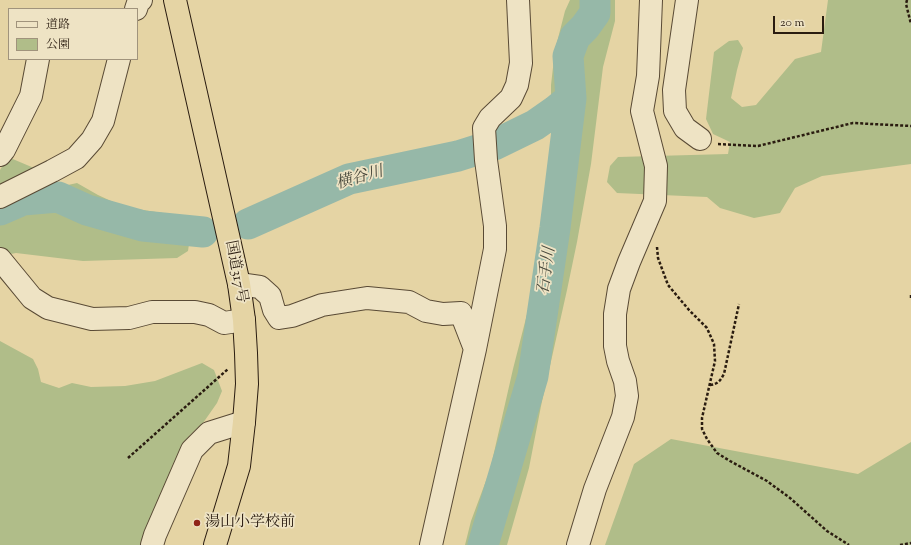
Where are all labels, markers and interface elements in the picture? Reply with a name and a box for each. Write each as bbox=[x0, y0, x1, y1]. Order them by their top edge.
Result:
legend bbox=[8, 8, 138, 60]
scale bar bbox=[775, 8, 826, 34]
text: 20 m bbox=[780, 14, 804, 32]
text: 道路 bbox=[46, 16, 70, 34]
text: 公園 bbox=[46, 36, 70, 54]
water label: 横谷川 bbox=[334, 163, 386, 195]
street label: 国道317号 bbox=[220, 239, 250, 305]
water label: 石手川 bbox=[535, 246, 561, 296]
place label: 湯山小学校前 bbox=[205, 514, 295, 532]
marker: 湯山小学校前 bbox=[192, 518, 202, 528]

